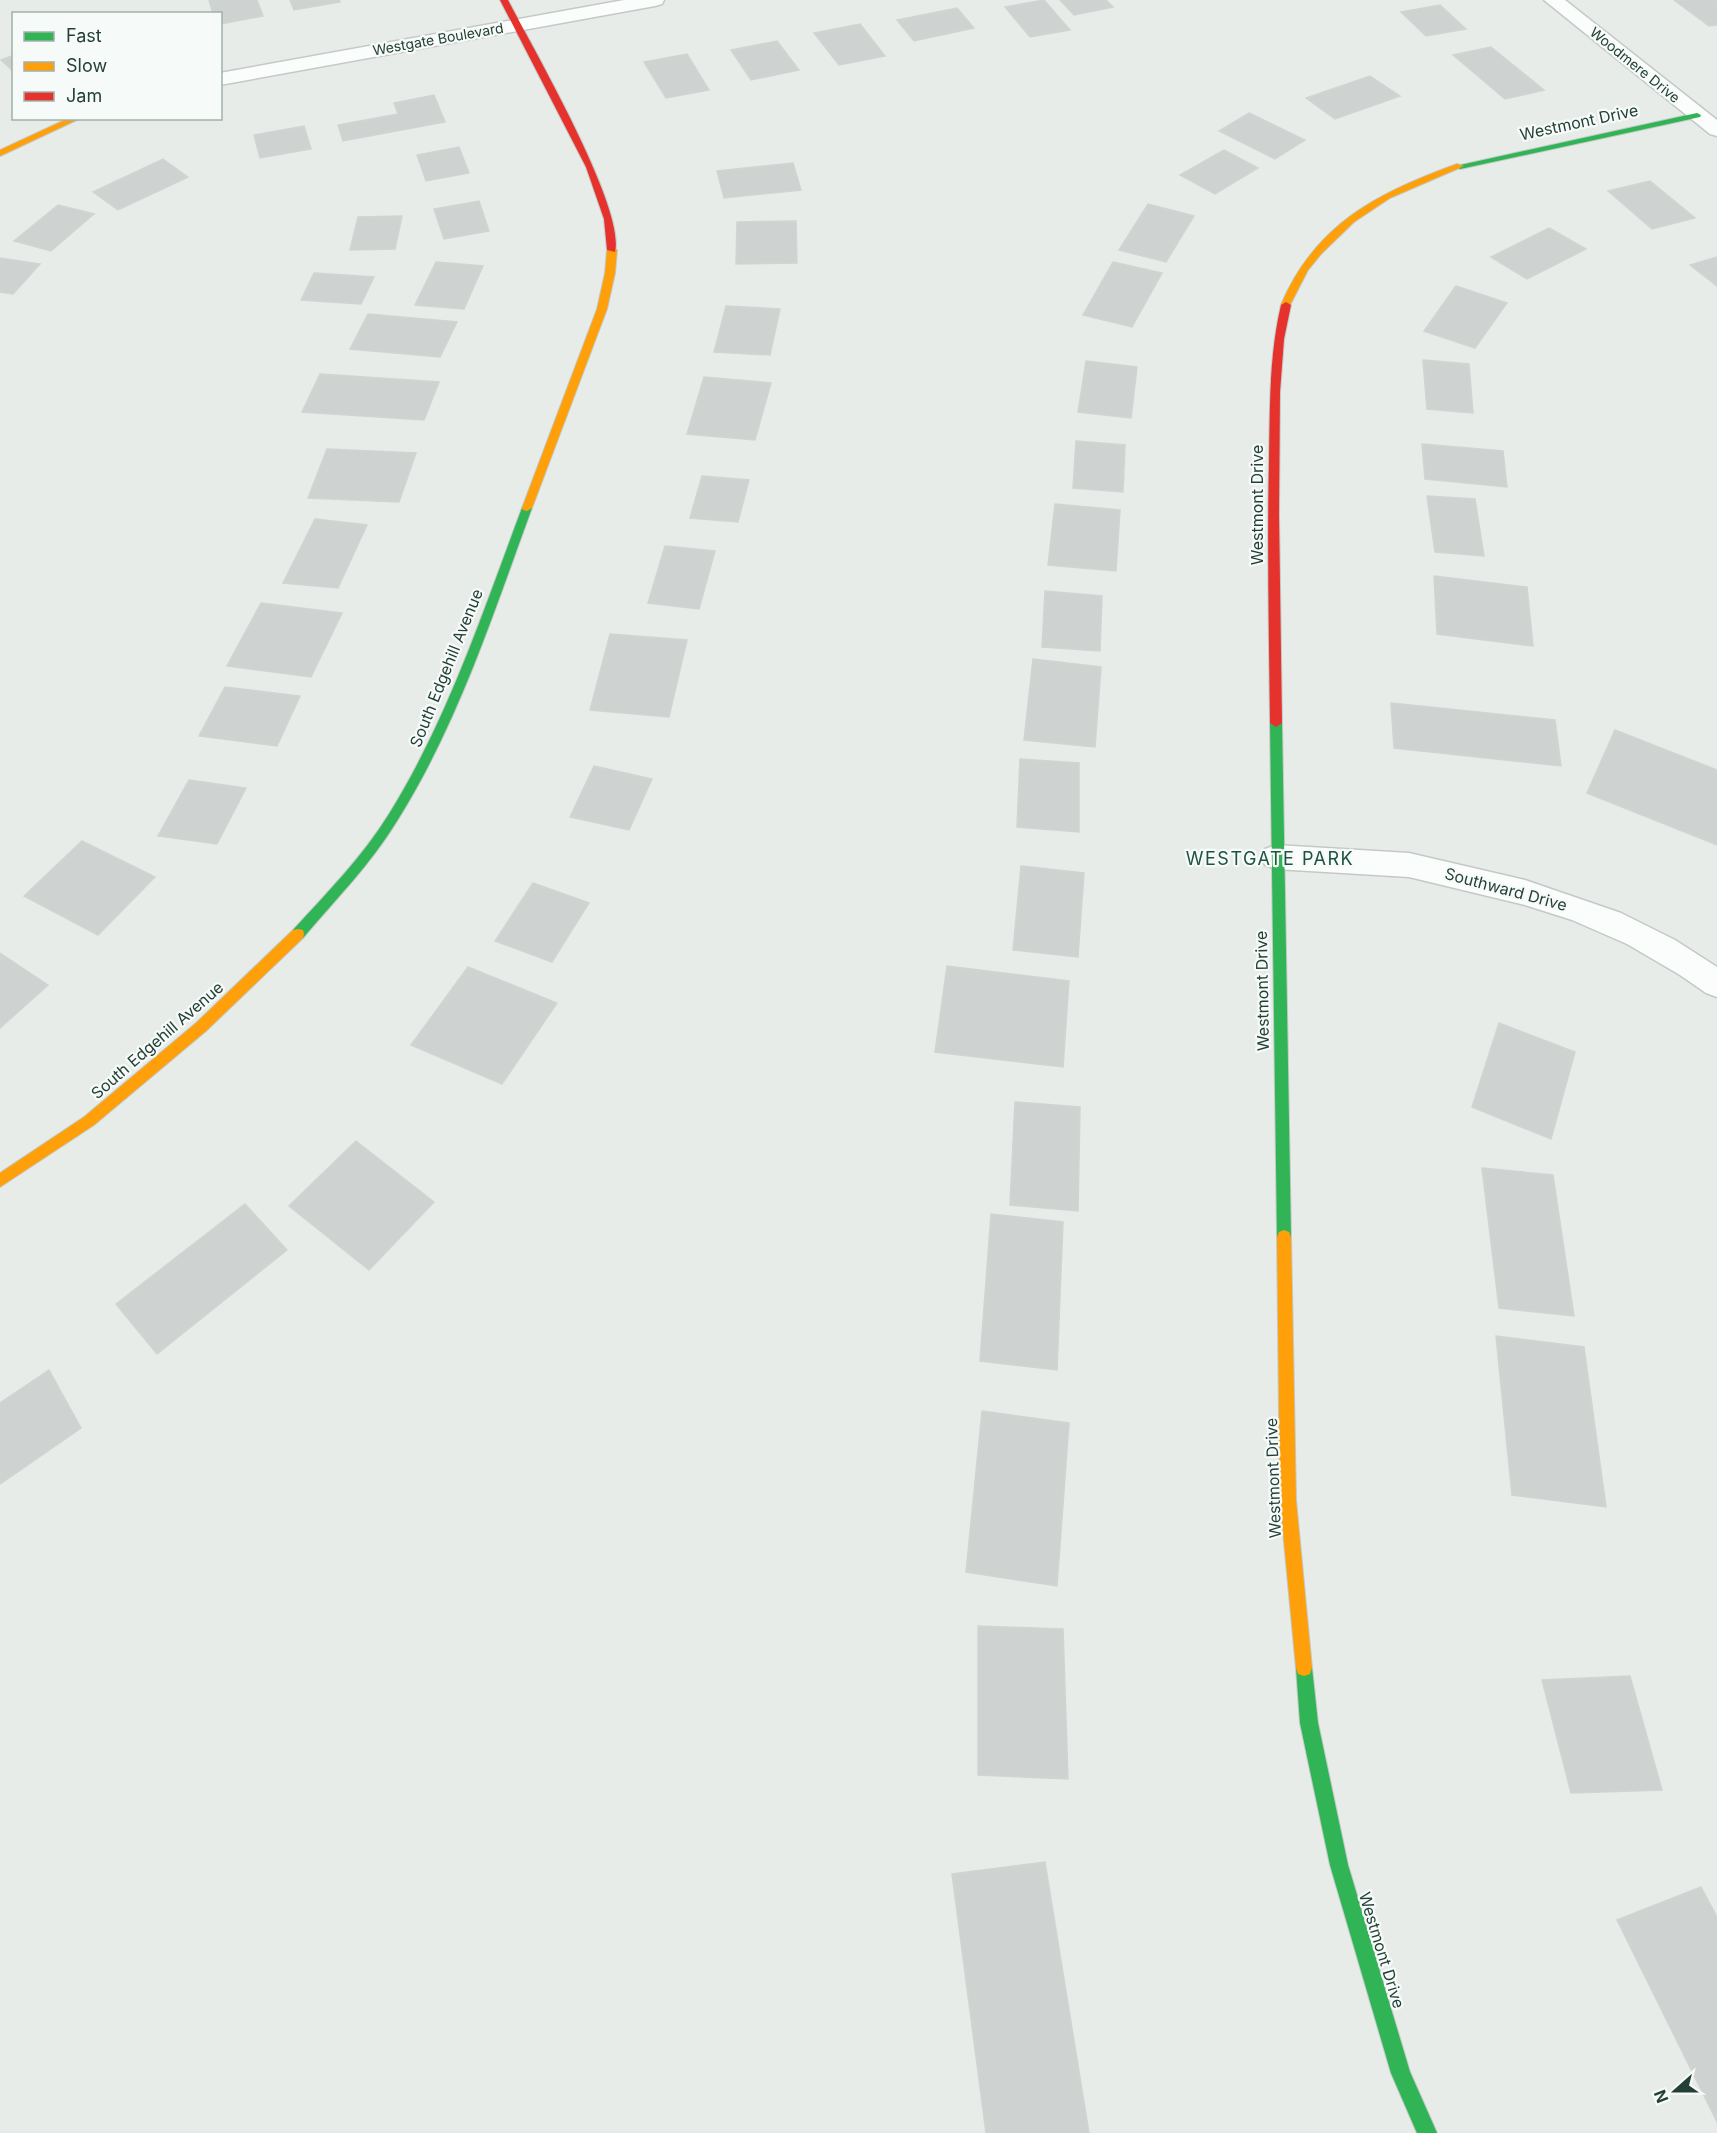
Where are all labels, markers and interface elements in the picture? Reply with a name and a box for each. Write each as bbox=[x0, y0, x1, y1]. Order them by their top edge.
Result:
legend bbox=[12, 12, 222, 120]
street label: Westgate Boulevard bbox=[371, 19, 505, 58]
street label: Woodmere Drive bbox=[1587, 23, 1684, 106]
text: Fast bbox=[66, 25, 102, 46]
text: Slow bbox=[66, 55, 107, 76]
text: Jam bbox=[66, 85, 102, 106]
street label: Westmont Drive bbox=[1518, 100, 1640, 144]
street label: Westmont Drive bbox=[1247, 445, 1267, 565]
street label: South Edgehill Avenue bbox=[405, 586, 487, 750]
district label: WESTGATE PARK bbox=[1186, 848, 1354, 869]
street label: Southward Drive bbox=[1443, 863, 1569, 915]
street label: Westmont Drive bbox=[1251, 931, 1273, 1051]
street label: South Edgehill Avenue bbox=[87, 977, 227, 1103]
street label: Westmont Drive bbox=[1261, 1417, 1285, 1539]
street label: Westmont Drive bbox=[1355, 1889, 1409, 2011]
north arrow bbox=[1645, 2061, 1705, 2121]
text: N bbox=[1649, 2087, 1673, 2106]

